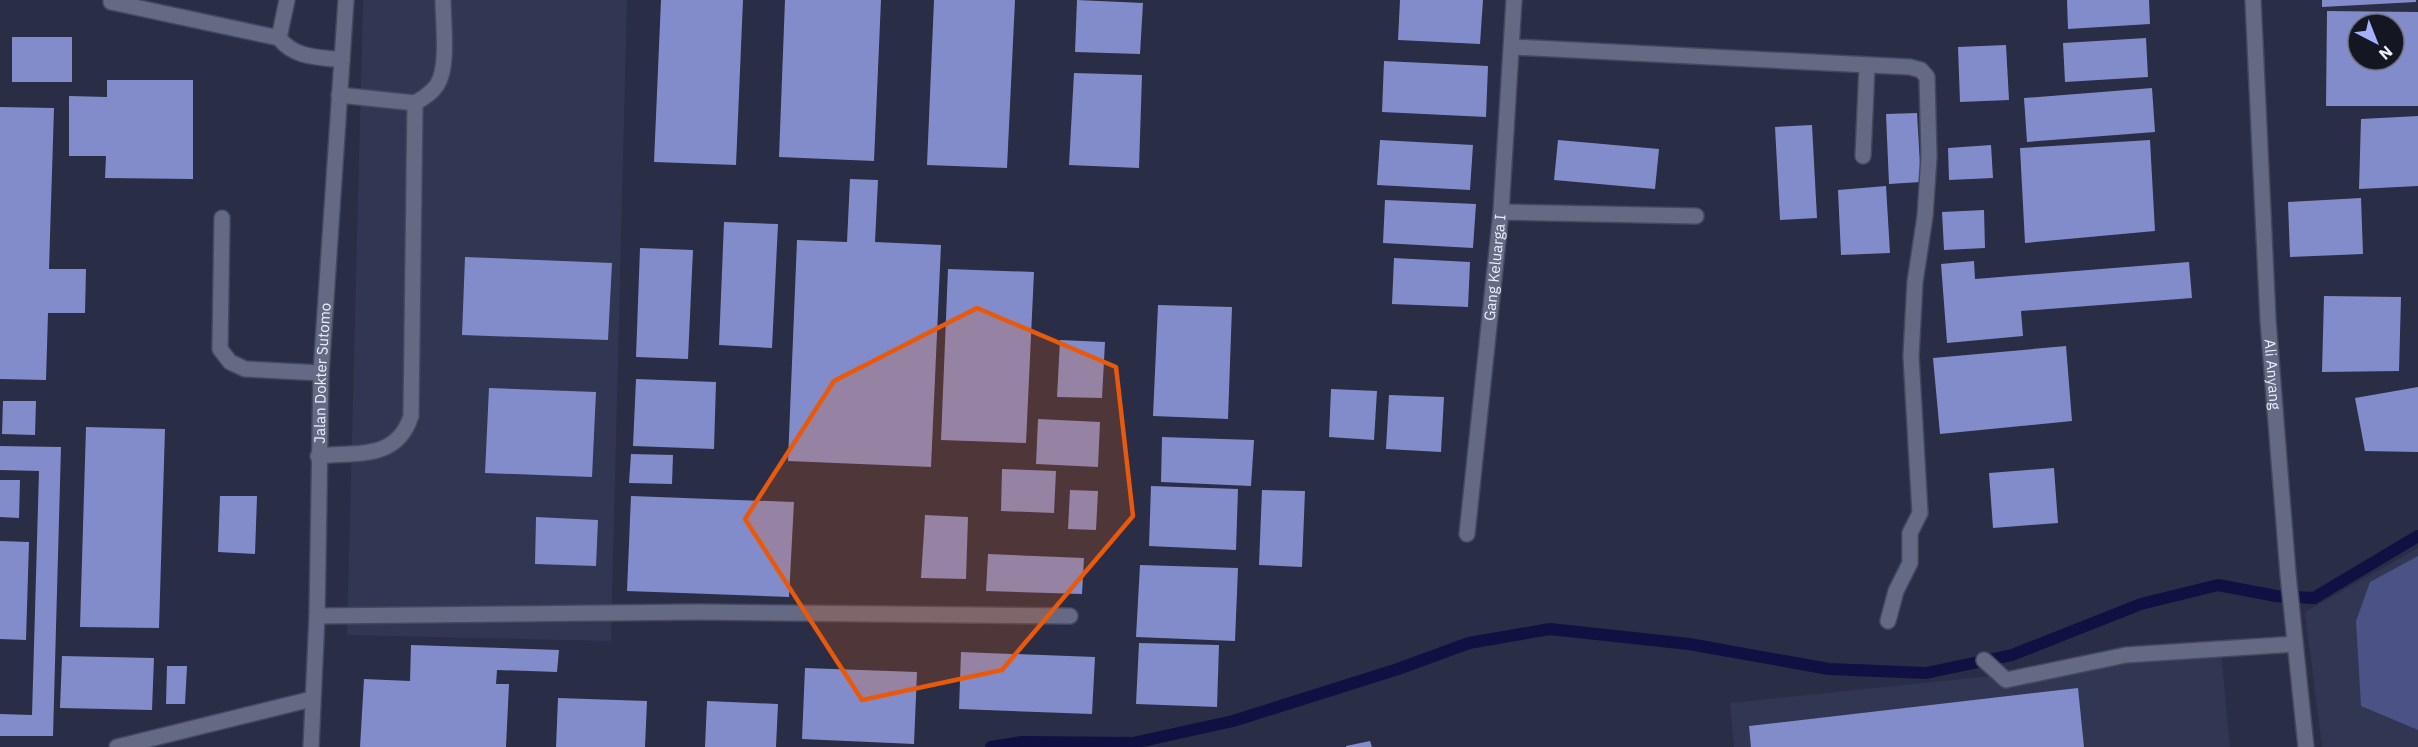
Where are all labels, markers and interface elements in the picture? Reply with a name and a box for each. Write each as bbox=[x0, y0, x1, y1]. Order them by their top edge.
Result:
north arrow bbox=[2346, 12, 2406, 72]
text: N bbox=[2375, 42, 2397, 64]
street label: Gang Keluarga I bbox=[1480, 213, 1510, 322]
street label: Jalan Dokter Sutomo bbox=[310, 302, 335, 444]
street label: Ali Anyang bbox=[2261, 338, 2285, 411]

